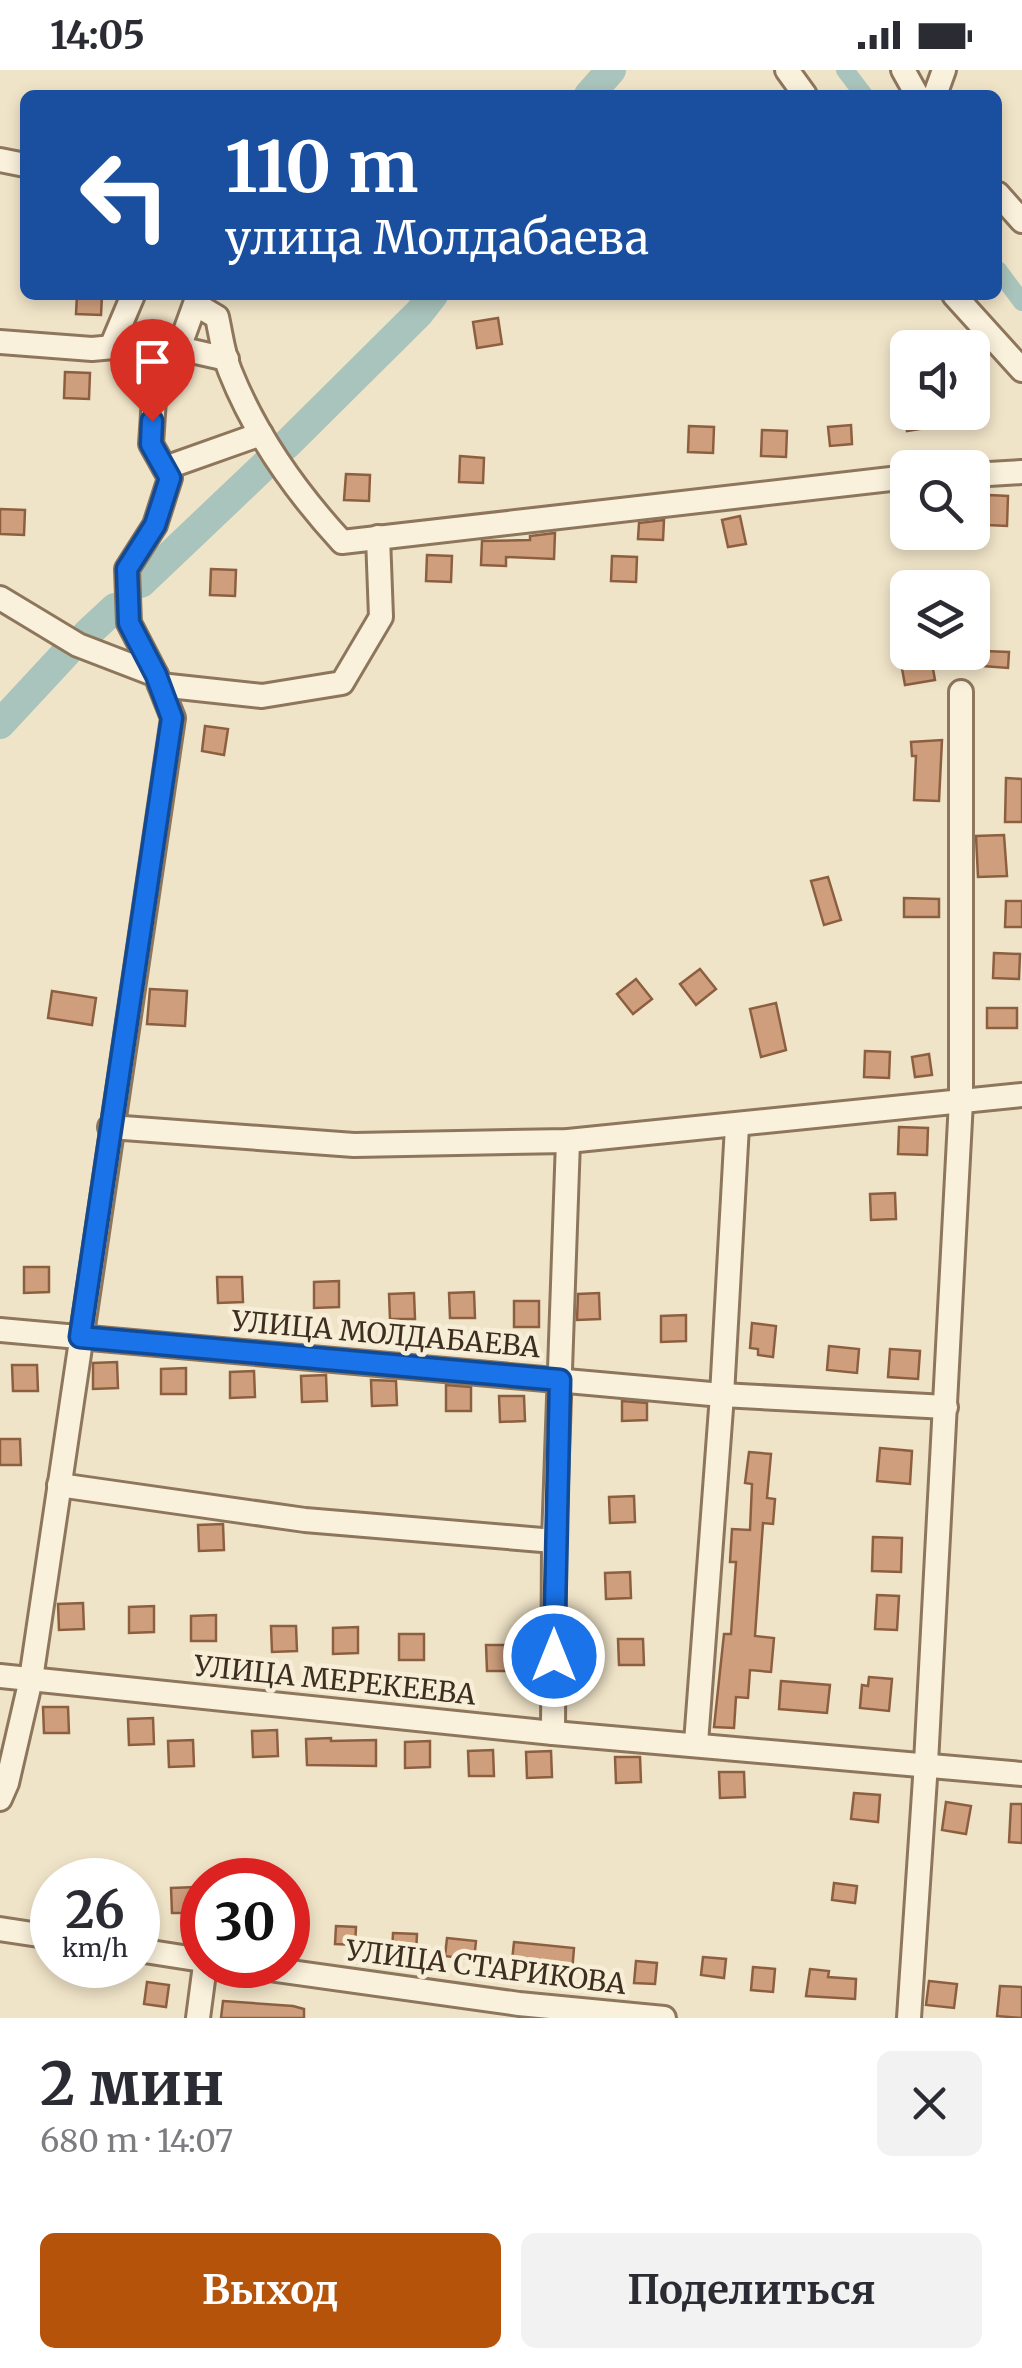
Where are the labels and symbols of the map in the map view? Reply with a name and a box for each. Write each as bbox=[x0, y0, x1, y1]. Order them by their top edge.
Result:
pin bbox=[110, 319, 195, 422]
street label: УЛИЦА МОЛДАБАЕВА bbox=[229, 1302, 542, 1365]
position arrow bbox=[502, 1604, 606, 1708]
street label: УЛИЦА МЕРЕКЕЕВА bbox=[191, 1647, 478, 1713]
speed limit sign: 30 bbox=[180, 1858, 310, 1988]
street label: УЛИЦА СТАРИКОВА bbox=[343, 1932, 628, 2002]

